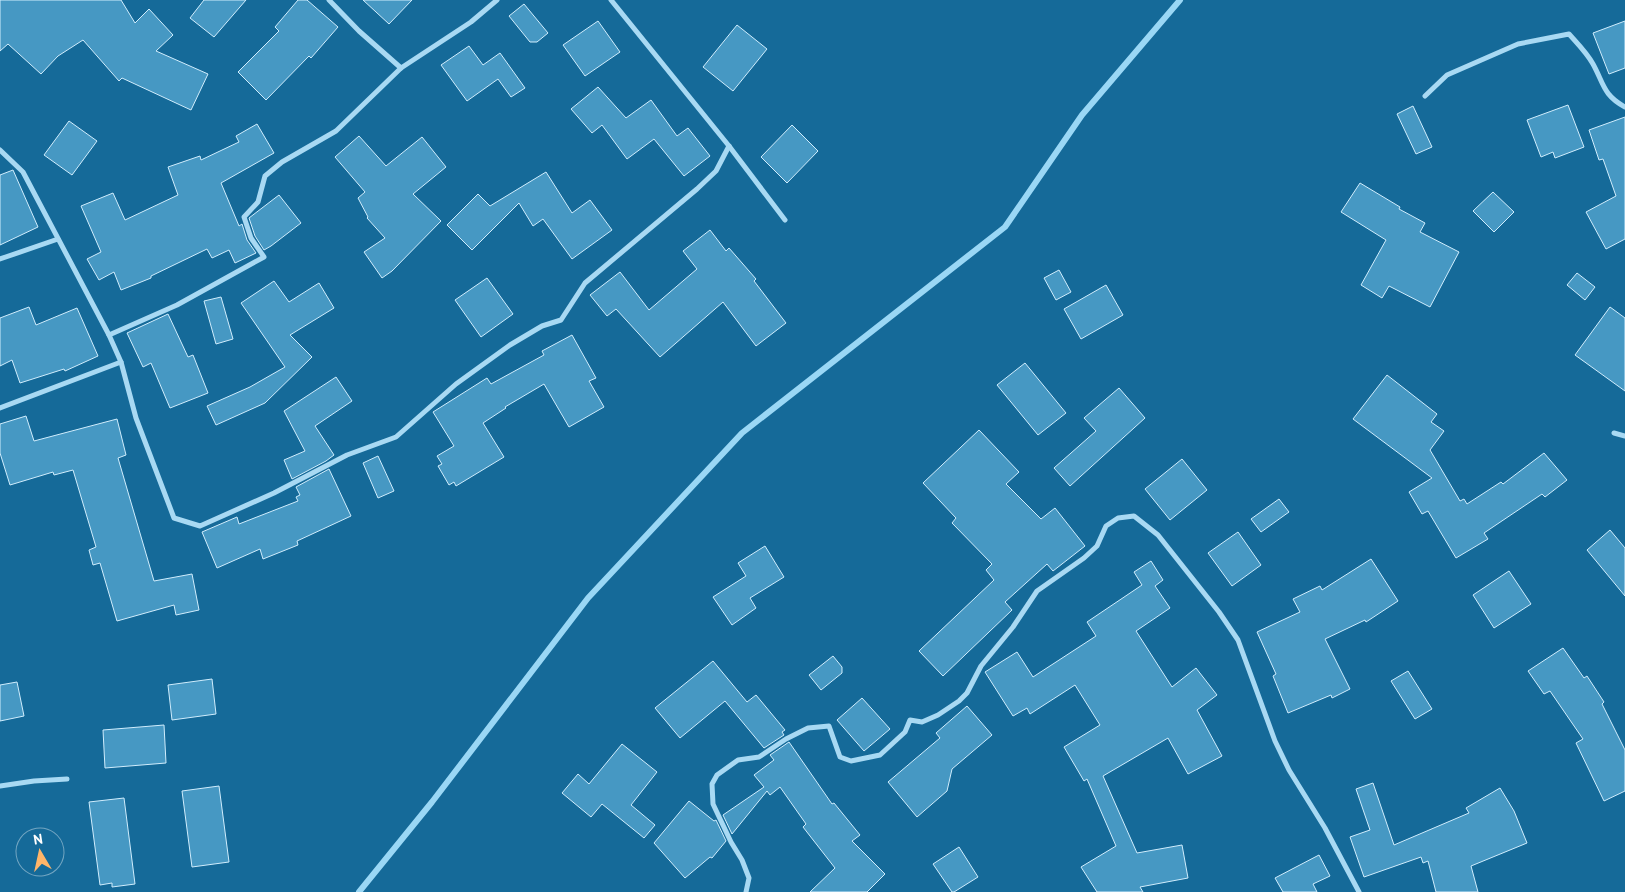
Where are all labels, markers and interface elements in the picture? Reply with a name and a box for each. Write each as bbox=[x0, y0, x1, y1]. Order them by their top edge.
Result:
north arrow bbox=[15, 827, 65, 877]
text: N bbox=[32, 830, 44, 849]

